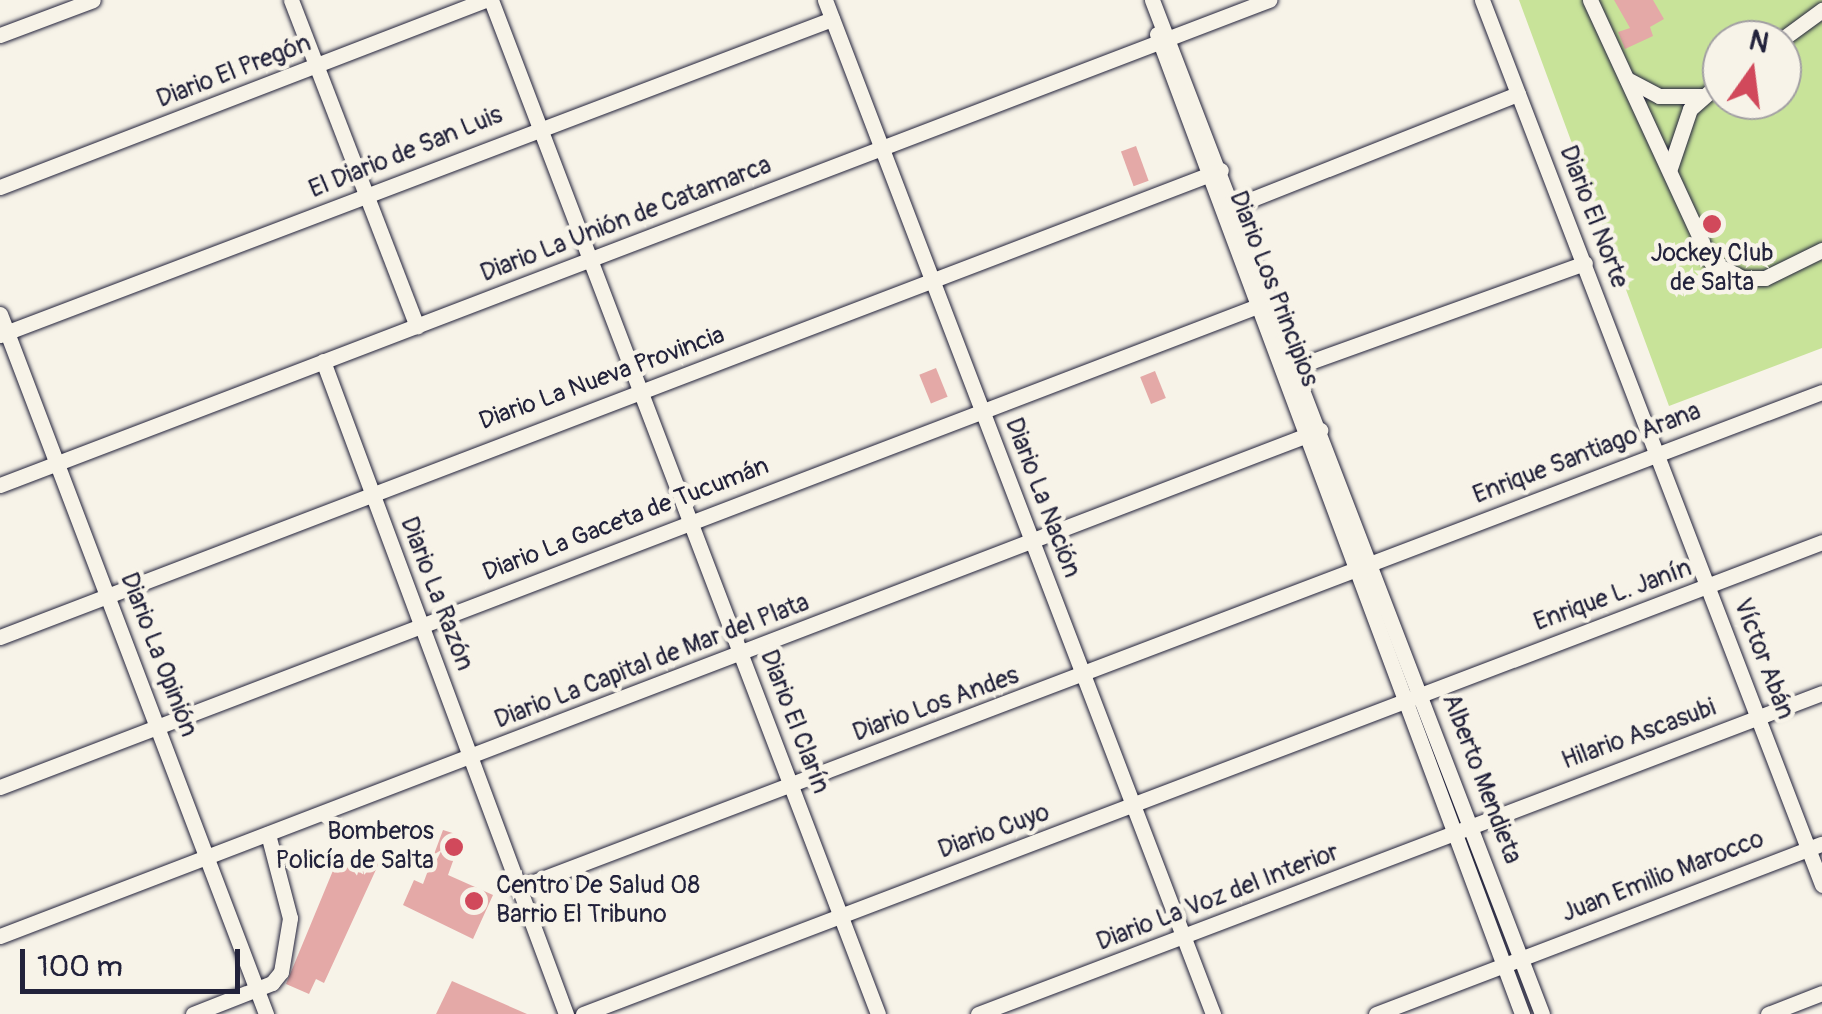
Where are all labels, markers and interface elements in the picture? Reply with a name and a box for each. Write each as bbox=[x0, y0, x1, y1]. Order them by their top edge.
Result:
north arrow bbox=[1702, 20, 1802, 120]
text: N bbox=[1745, 23, 1772, 62]
street label: Diario El Pregón bbox=[153, 29, 315, 115]
street label: El Diario de San Luis bbox=[305, 101, 507, 205]
street label: Diario El Norte bbox=[1552, 142, 1634, 292]
street label: Diario La Unión de Catamarca bbox=[476, 151, 776, 289]
street label: Diario Los Principios bbox=[1222, 187, 1324, 391]
marker: Jockey Club de Salta bbox=[1701, 213, 1723, 235]
place label: Jockey Club de Salta bbox=[1650, 240, 1774, 299]
street label: Diario La Nueva Provincia bbox=[475, 321, 729, 437]
street label: Enrique Santiago Arana bbox=[1469, 397, 1705, 511]
street label: Diario La Nación bbox=[998, 414, 1086, 582]
street label: Diario La Gaceta de Tucumán bbox=[479, 452, 773, 588]
street label: Diario La Razón bbox=[393, 513, 479, 675]
street label: Enrique L. Janín bbox=[1530, 554, 1696, 638]
street label: Diario La Opinión bbox=[113, 569, 203, 741]
street label: Diario La Capital de Mar del Plata bbox=[491, 588, 813, 736]
street label: Víctor Abán bbox=[1726, 594, 1800, 724]
street label: Diario El Clarín bbox=[753, 646, 835, 798]
street label: Diario Los Andes bbox=[849, 661, 1023, 749]
street label: Alberto Mendieta bbox=[1435, 690, 1527, 868]
street label: Hilario Ascasubi bbox=[1558, 693, 1720, 777]
street label: Diario Cuyo bbox=[934, 798, 1054, 866]
place label: Bomberos Policía de Salta bbox=[276, 818, 434, 877]
street label: Juan Emilio Marocco bbox=[1558, 825, 1768, 929]
marker: Bomberos Policía de Salta bbox=[443, 836, 465, 858]
street label: Diario La Voz del Interior bbox=[1093, 838, 1343, 958]
place label: Centro De Salud 08 Barrio El Tribuno bbox=[496, 872, 700, 931]
marker: Centro De Salud 08 Barrio El Tribuno bbox=[461, 888, 487, 914]
scale bar bbox=[25, 929, 245, 991]
text: 100 m bbox=[37, 948, 123, 985]

